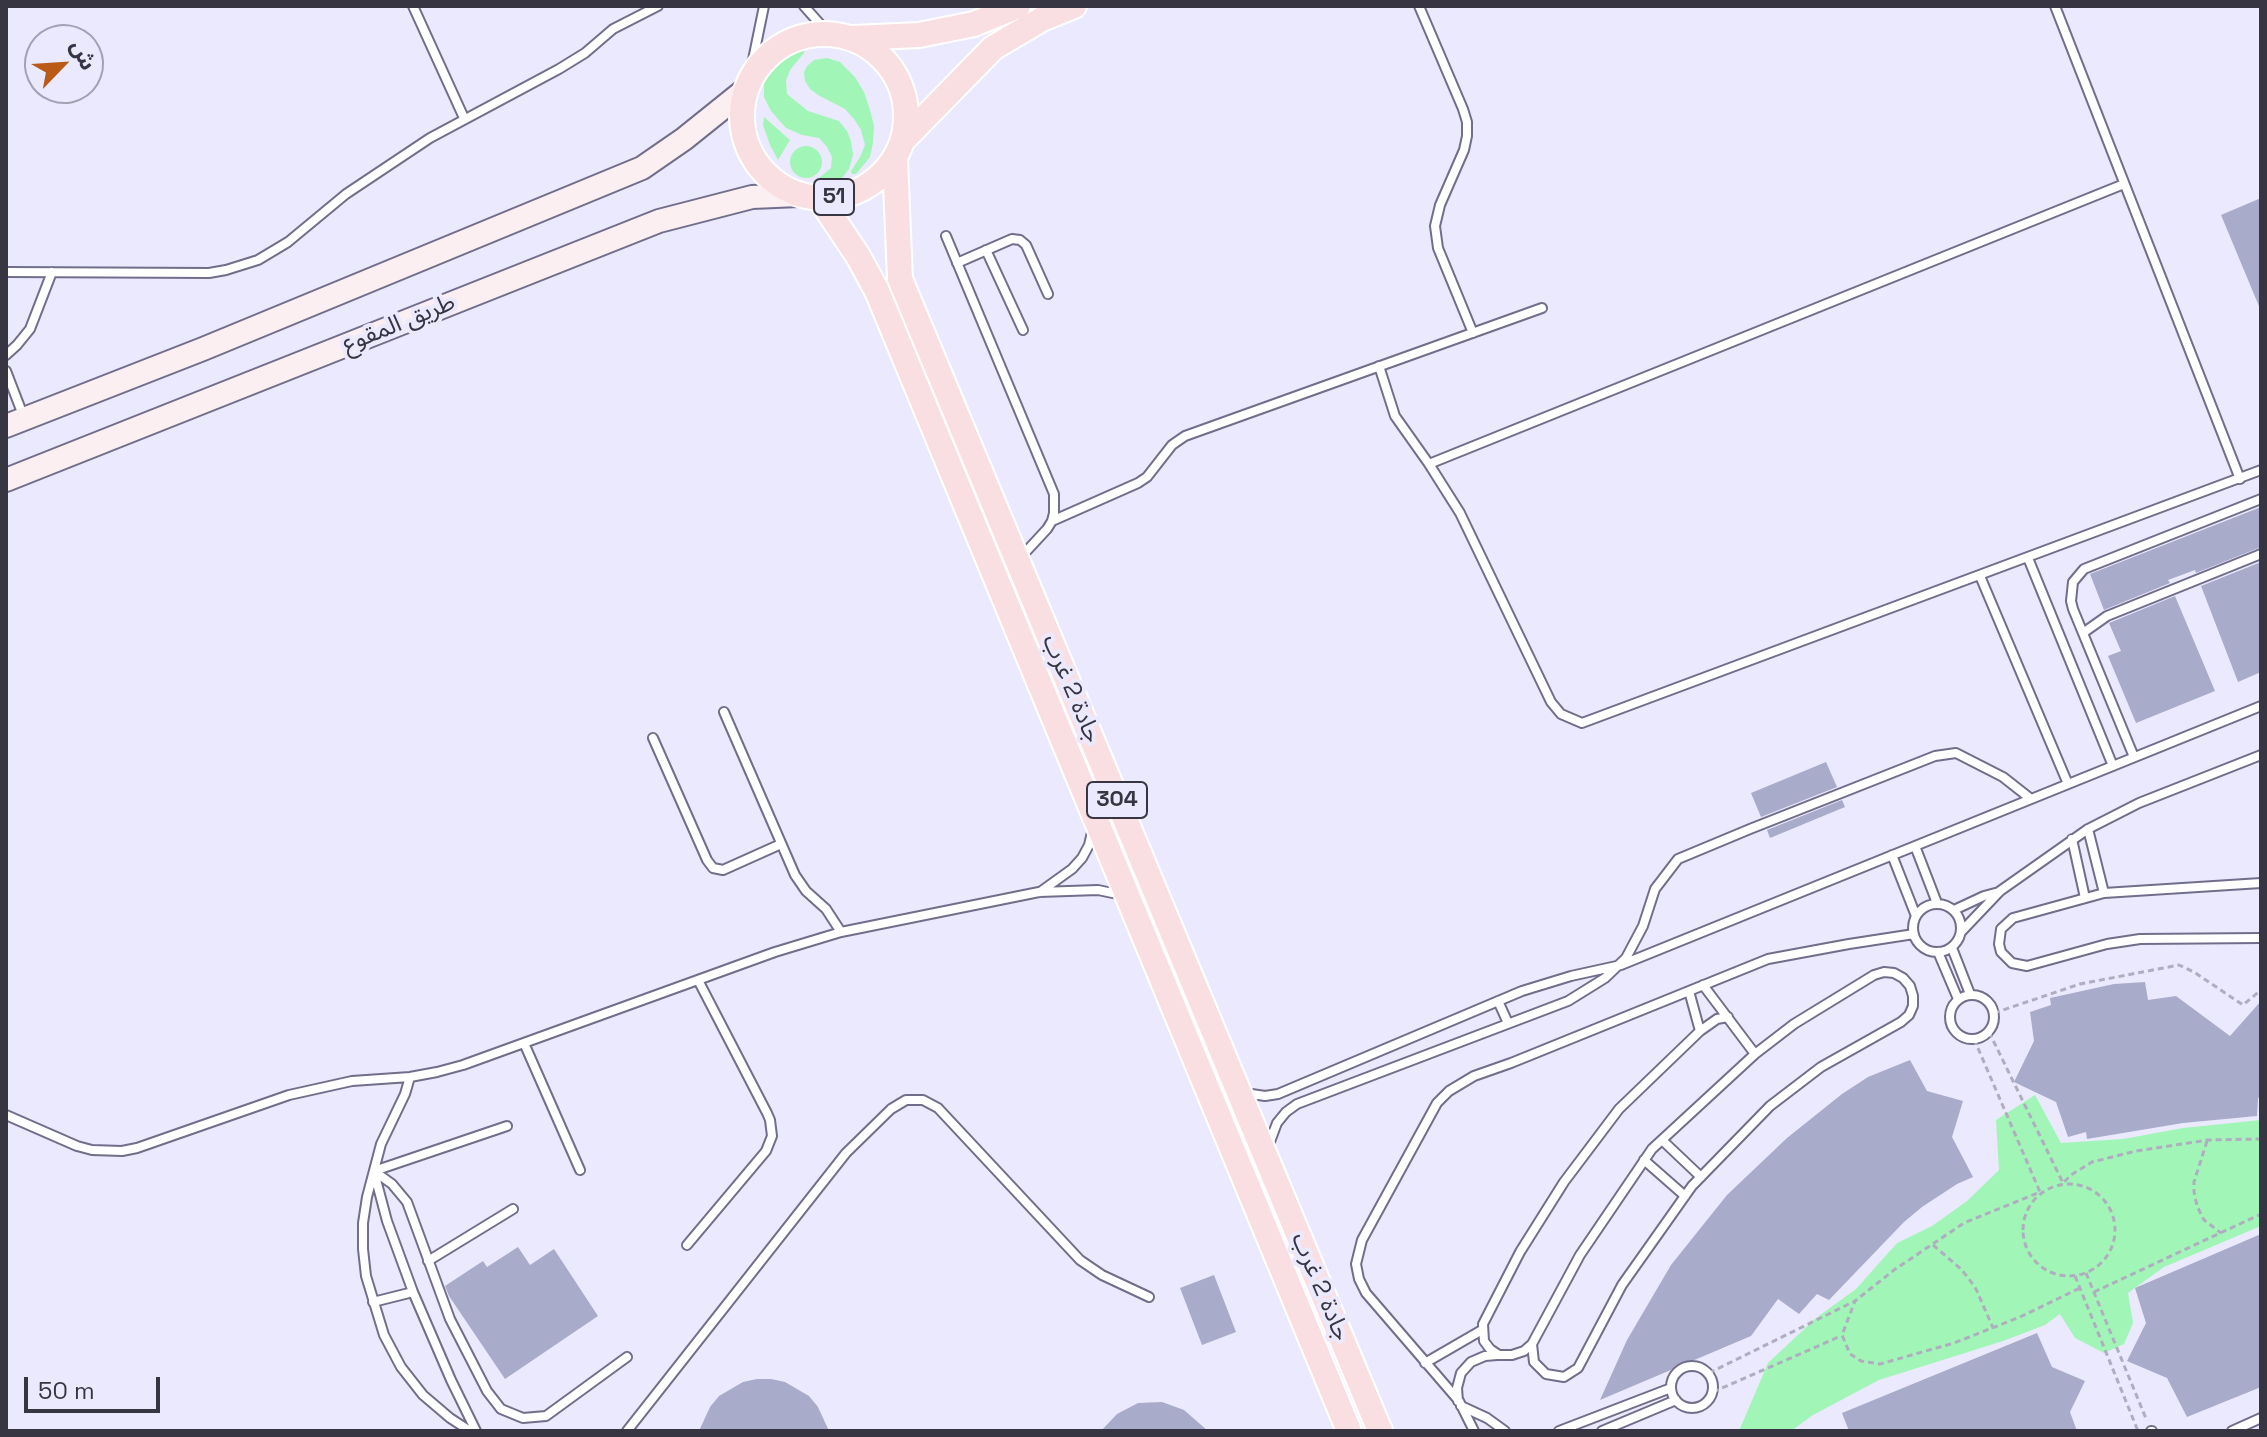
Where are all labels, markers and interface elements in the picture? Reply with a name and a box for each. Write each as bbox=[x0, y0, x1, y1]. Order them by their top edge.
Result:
north arrow bbox=[24, 24, 104, 104]
text: ش bbox=[65, 35, 103, 74]
road number: 51 bbox=[814, 179, 854, 215]
street label: طريق المقوع bbox=[338, 288, 460, 360]
street label: جادة 2 غرب bbox=[1035, 631, 1107, 747]
road number: 304 bbox=[1087, 782, 1147, 818]
street label: جادة 2 غرب bbox=[1284, 1229, 1356, 1345]
scale bar bbox=[28, 1361, 164, 1411]
text: 50 m bbox=[38, 1375, 95, 1406]

